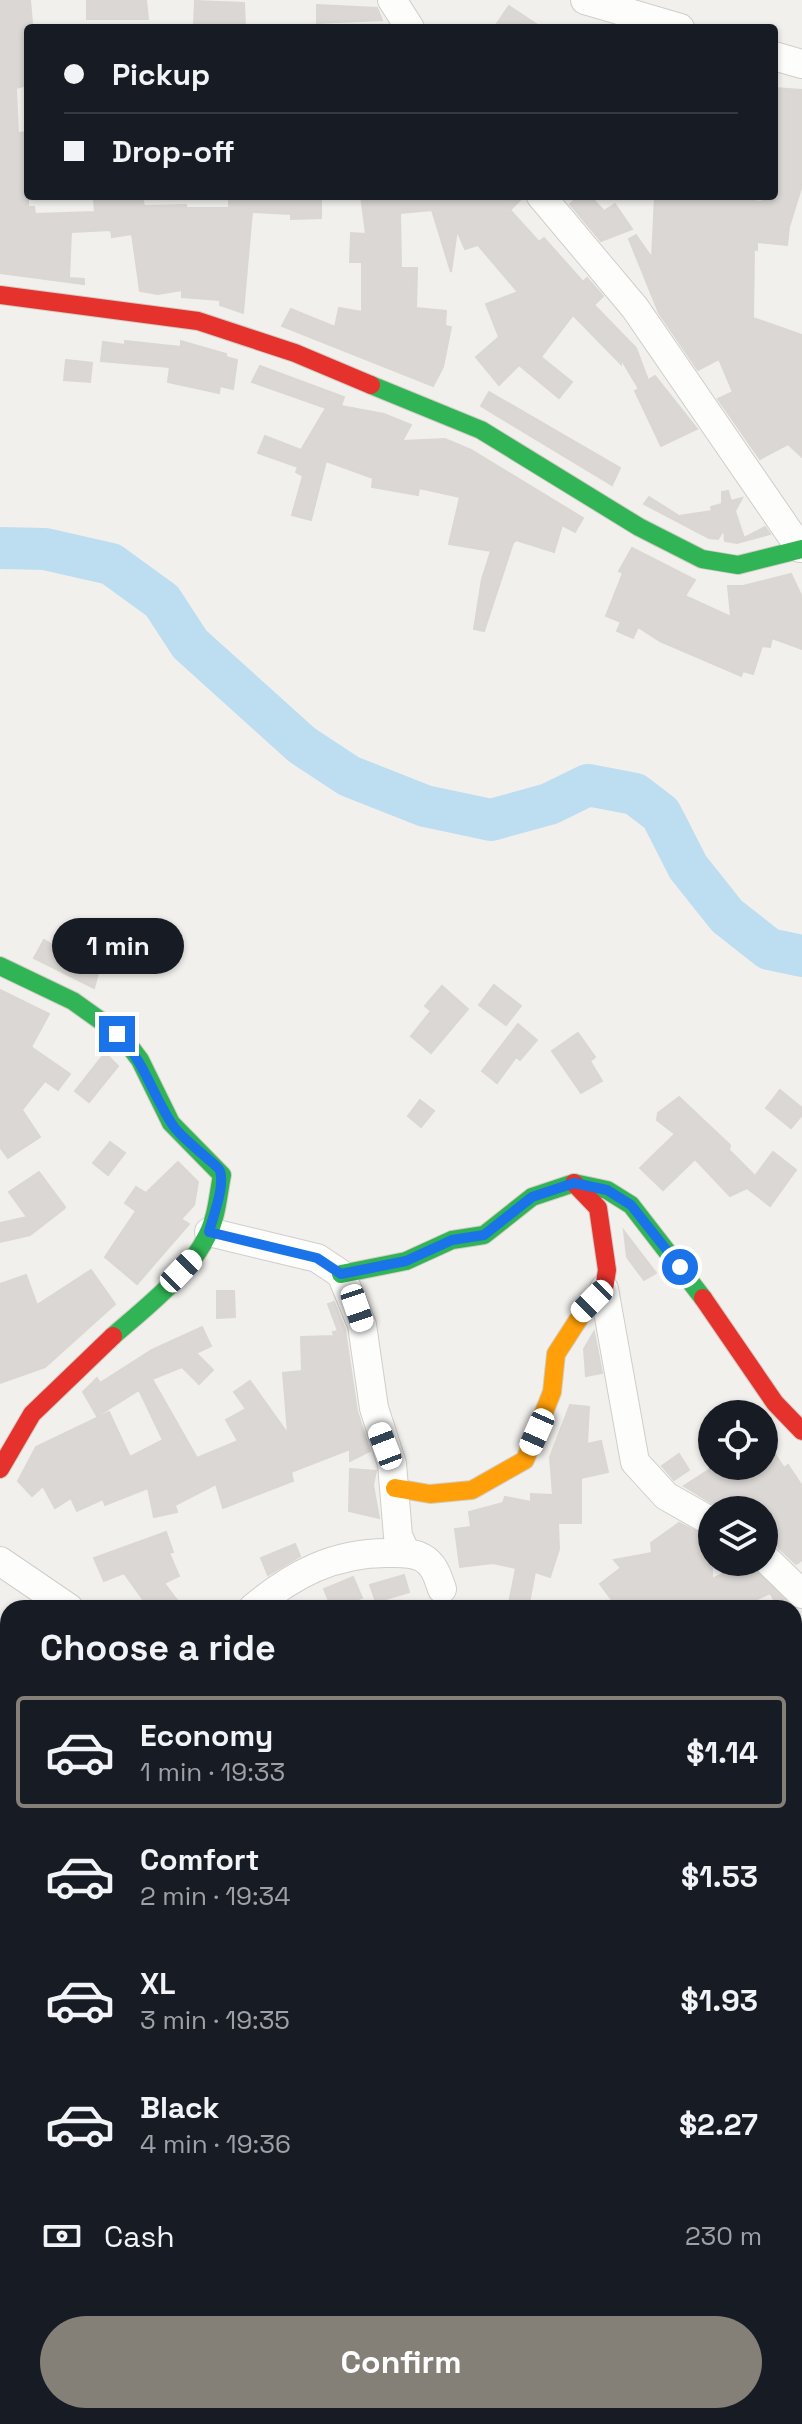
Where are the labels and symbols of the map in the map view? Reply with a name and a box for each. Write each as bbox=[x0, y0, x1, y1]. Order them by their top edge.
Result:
callout: 1 min bbox=[51, 918, 183, 974]
route end bbox=[99, 1016, 135, 1052]
car bbox=[156, 1245, 206, 1297]
route start bbox=[662, 1249, 698, 1285]
car bbox=[567, 1276, 617, 1326]
car bbox=[338, 1281, 376, 1335]
car bbox=[516, 1405, 558, 1459]
car bbox=[365, 1419, 405, 1473]

